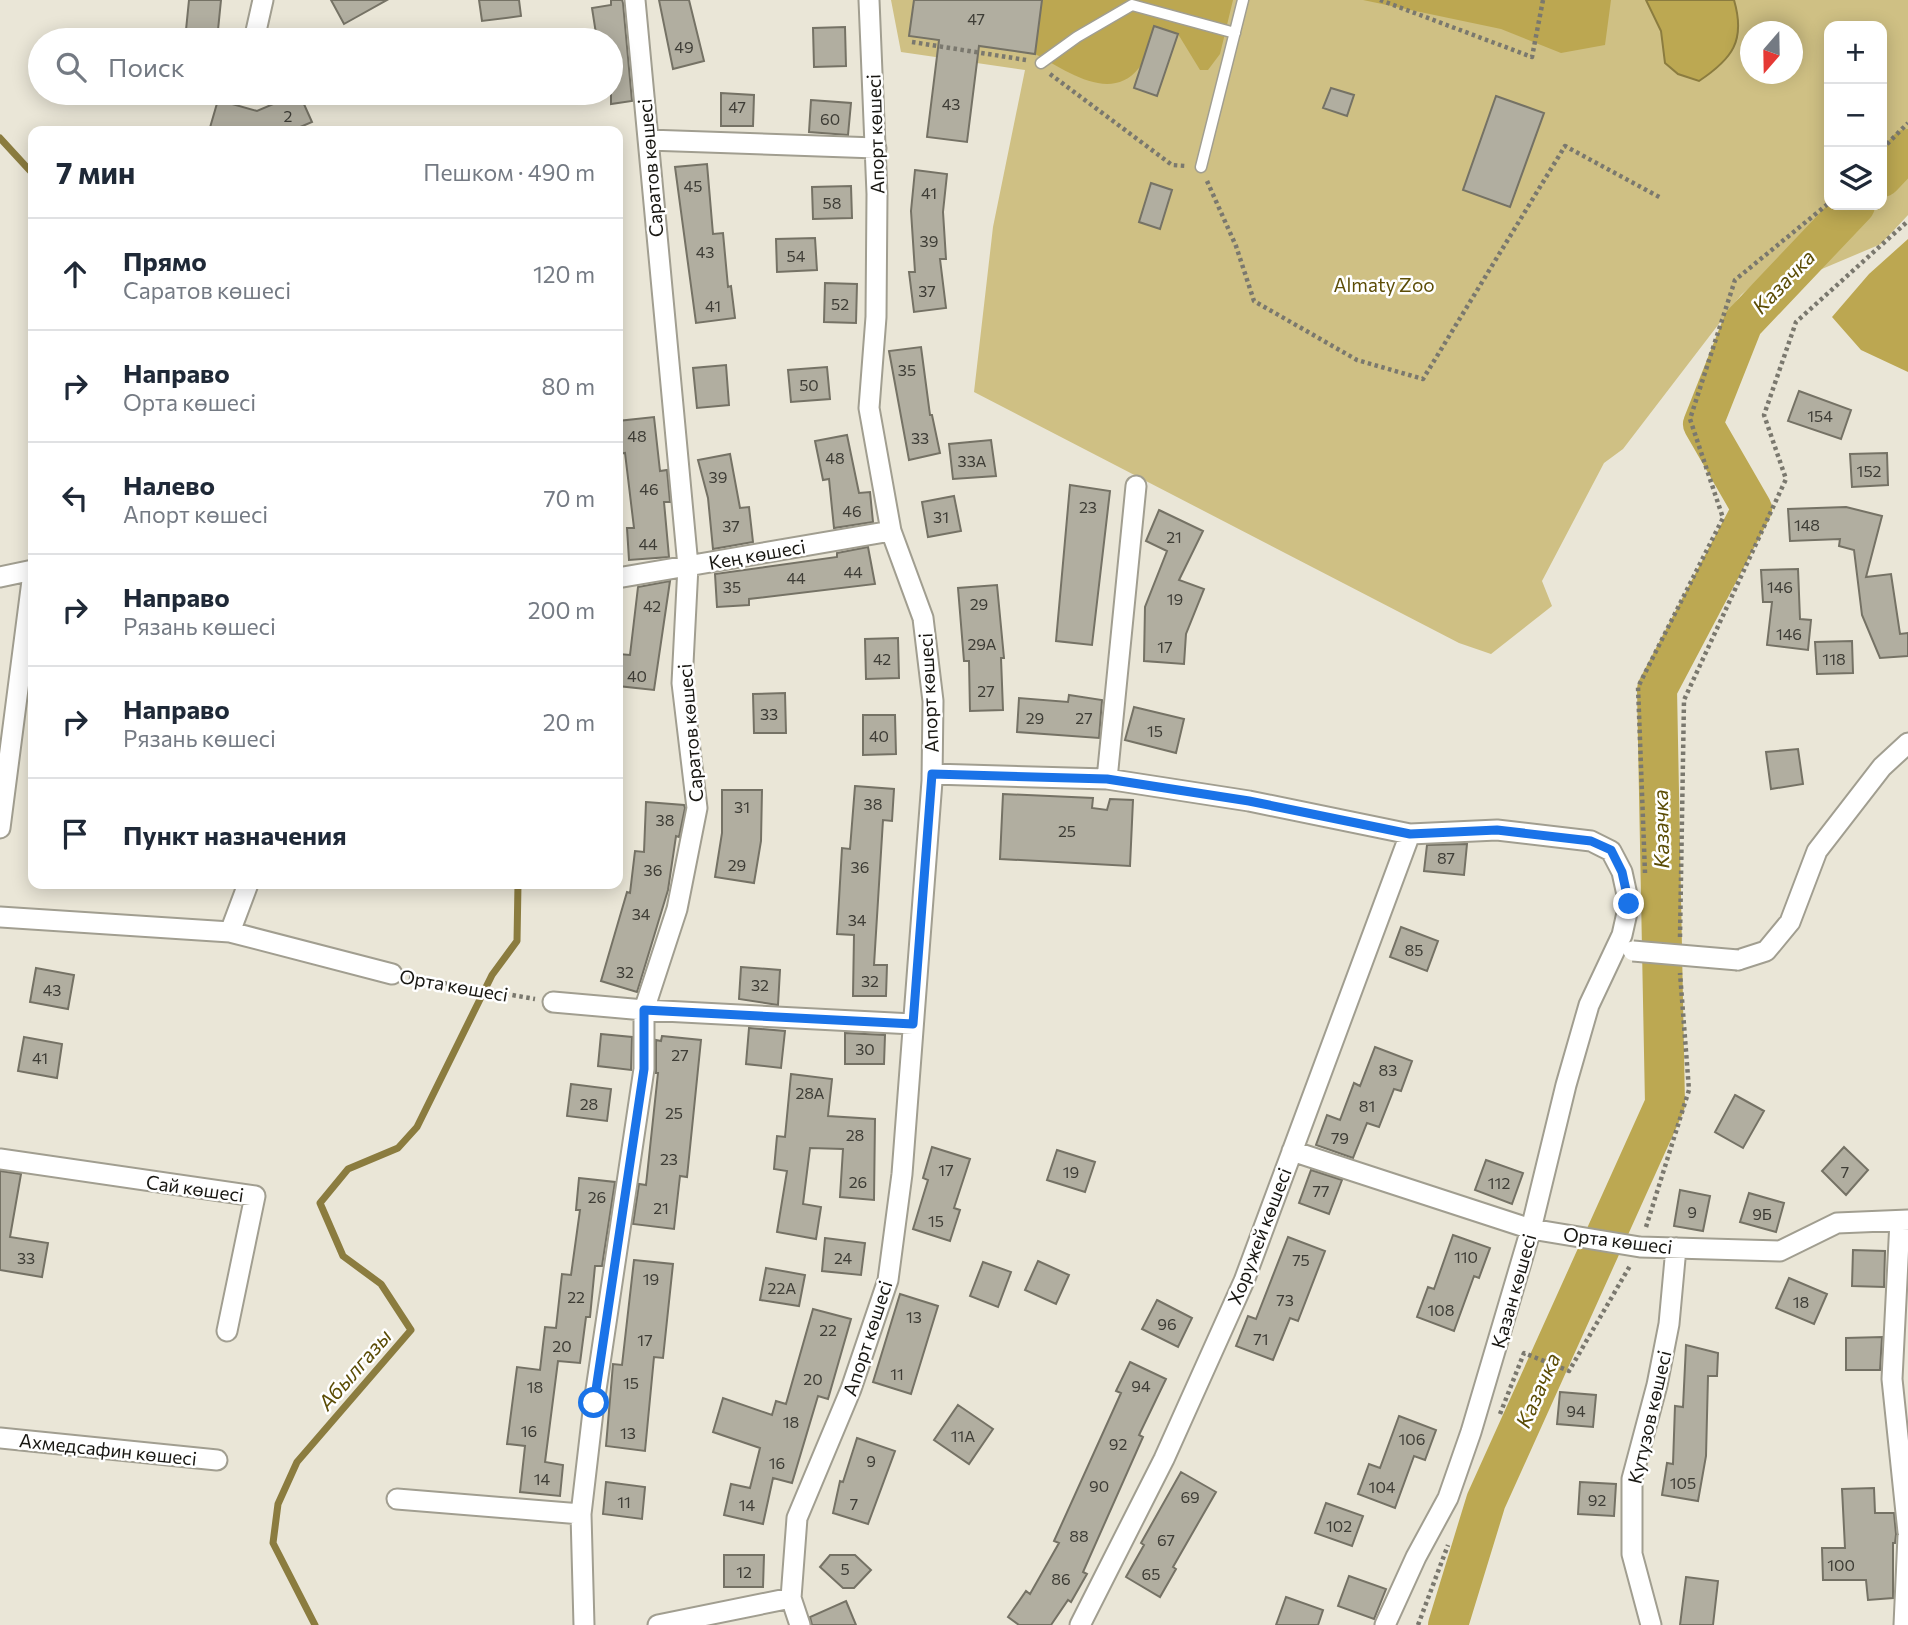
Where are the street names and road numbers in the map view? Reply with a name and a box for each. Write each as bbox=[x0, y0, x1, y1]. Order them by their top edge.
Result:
street label: Апорт көшесі bbox=[861, 74, 889, 194]
street label: Саратов көшесі bbox=[632, 98, 668, 238]
street label: Кең көшесі bbox=[707, 534, 807, 574]
street label: Апорт көшесі bbox=[913, 632, 943, 754]
street label: Саратов көшесі bbox=[672, 663, 708, 803]
street label: Орта көшесі bbox=[398, 964, 510, 1006]
street label: Хоружей көшесі bbox=[1222, 1164, 1296, 1308]
street label: Сай көшесі bbox=[145, 1170, 245, 1206]
street label: Орта көшесі bbox=[1562, 1222, 1674, 1258]
street label: Қазан көшесі bbox=[1486, 1231, 1540, 1351]
street label: Апорт көшесі bbox=[838, 1277, 896, 1399]
street label: Кутузов көшесі bbox=[1622, 1348, 1676, 1486]
street label: Ахмедсафин көшесі bbox=[18, 1428, 198, 1470]

